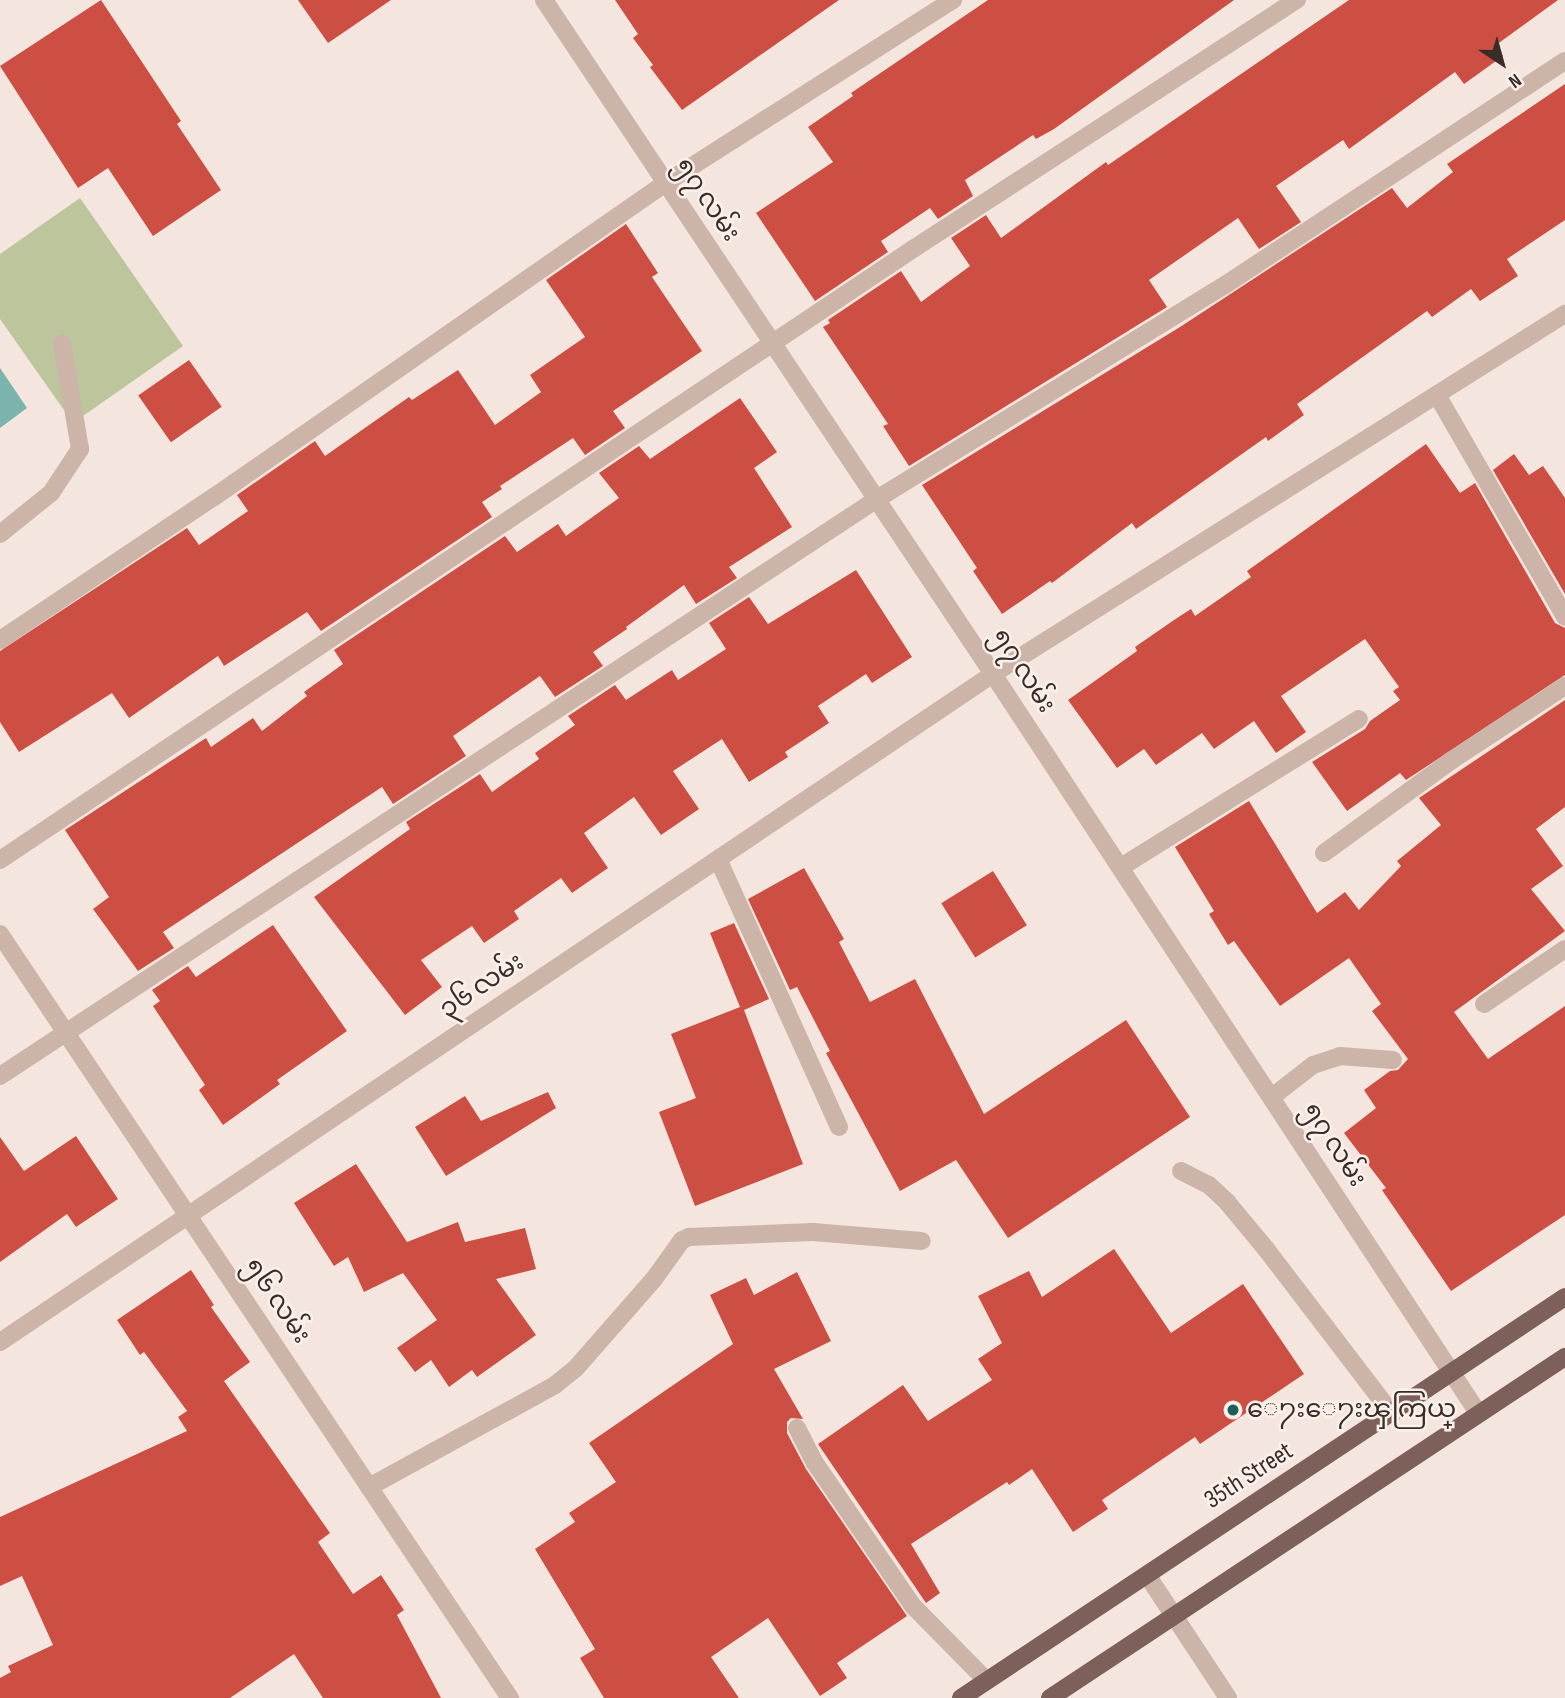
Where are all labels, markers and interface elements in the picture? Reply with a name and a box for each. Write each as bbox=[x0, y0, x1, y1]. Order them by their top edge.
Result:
north arrow bbox=[1467, 28, 1537, 98]
text: N bbox=[1504, 68, 1526, 93]
street label: ၅၇ လမ်း bbox=[668, 152, 746, 248]
street label: ၅၇ လမ်း bbox=[984, 623, 1062, 719]
street label: ၃၆ လမ်း bbox=[434, 947, 530, 1025]
street label: ၅၇ လမ်း bbox=[1295, 1097, 1373, 1193]
street label: ၅၆ လမ်း bbox=[237, 1252, 317, 1350]
place label: ေ႒းေ႒းၾကြယ္ bbox=[1247, 1394, 1456, 1426]
marker: ေ႒းေ႒းၾကြယ္ bbox=[1225, 1402, 1241, 1418]
street label: 35th Street bbox=[1199, 1436, 1299, 1516]

